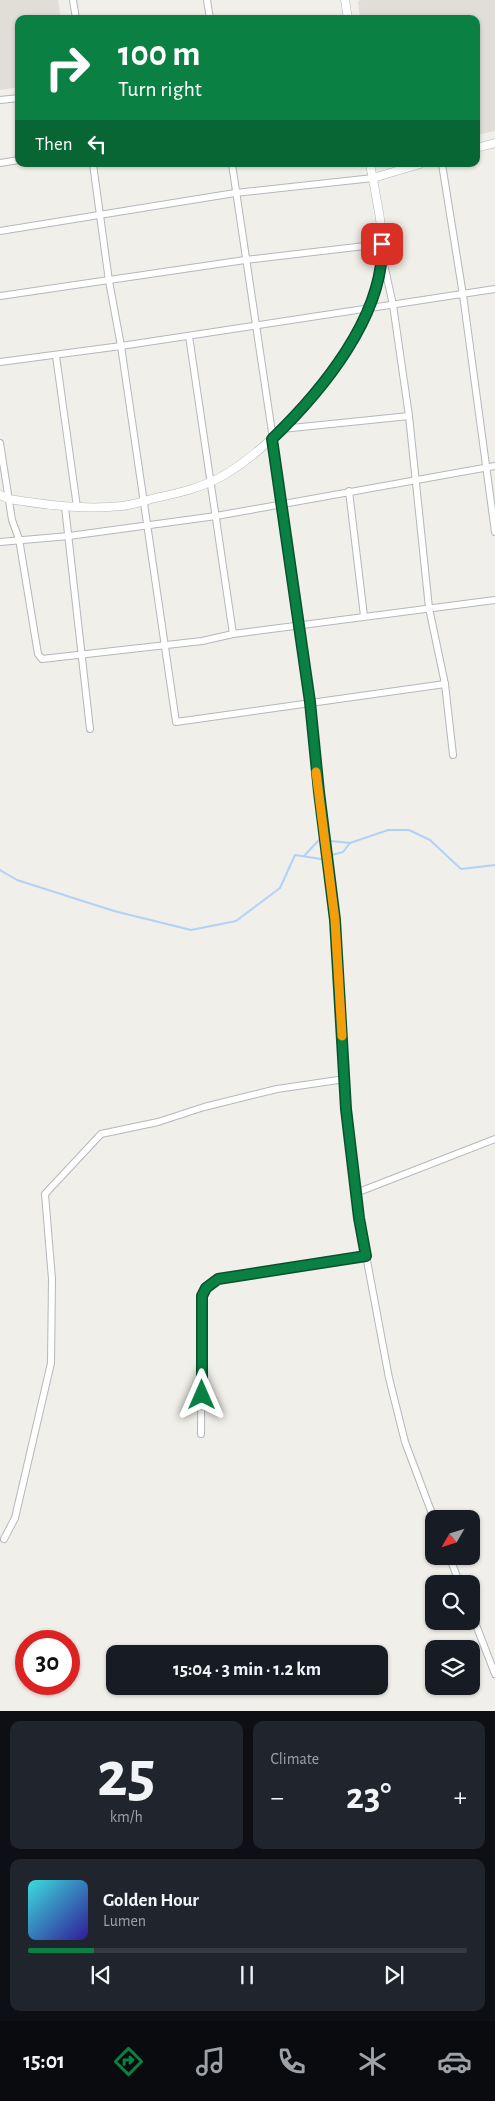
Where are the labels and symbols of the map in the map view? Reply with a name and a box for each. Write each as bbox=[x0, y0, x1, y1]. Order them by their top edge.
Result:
pin bbox=[361, 223, 403, 265]
position arrow bbox=[175, 1368, 227, 1420]
north arrow bbox=[425, 1510, 480, 1565]
speed limit sign: 30 bbox=[15, 1630, 80, 1695]

